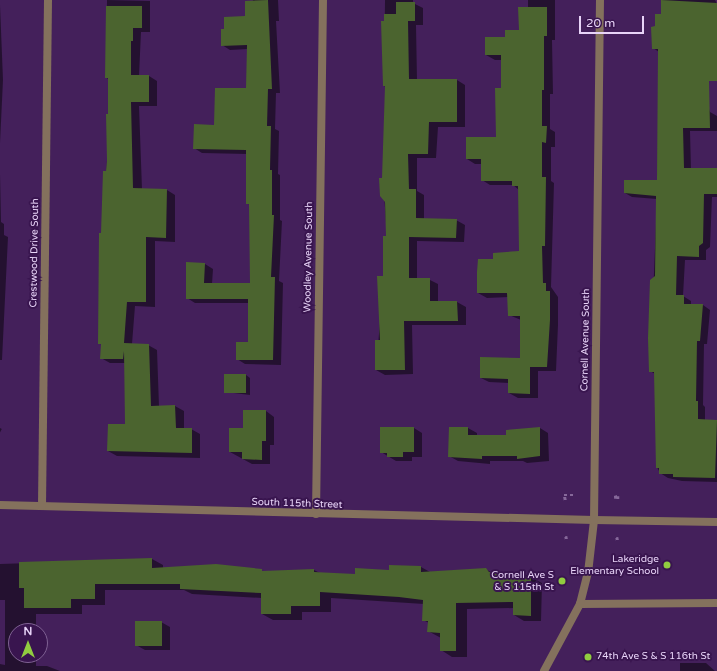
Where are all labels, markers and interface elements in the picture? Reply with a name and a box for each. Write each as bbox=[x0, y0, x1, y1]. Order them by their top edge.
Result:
scale bar bbox=[581, 8, 646, 34]
text: 20 m bbox=[586, 16, 615, 30]
street label: Crestwood Drive South bbox=[28, 198, 42, 308]
street label: Woodley Avenue South bbox=[302, 201, 316, 313]
street label: Cornell Avenue South bbox=[579, 289, 593, 391]
street label: South 115th Street bbox=[251, 496, 343, 512]
place label: Lakeridge Elementary School bbox=[570, 553, 659, 576]
marker: Lakeridge Elementary School bbox=[662, 560, 672, 570]
place label: Cornell Ave S & S 115th St bbox=[491, 569, 554, 592]
marker: Cornell Ave S & S 115th St bbox=[557, 576, 567, 586]
north arrow bbox=[8, 623, 48, 663]
text: N bbox=[24, 625, 32, 638]
place label: 74th Ave S & S 116th St bbox=[596, 651, 710, 663]
marker: 74th Ave S & S 116th St bbox=[583, 652, 593, 662]

